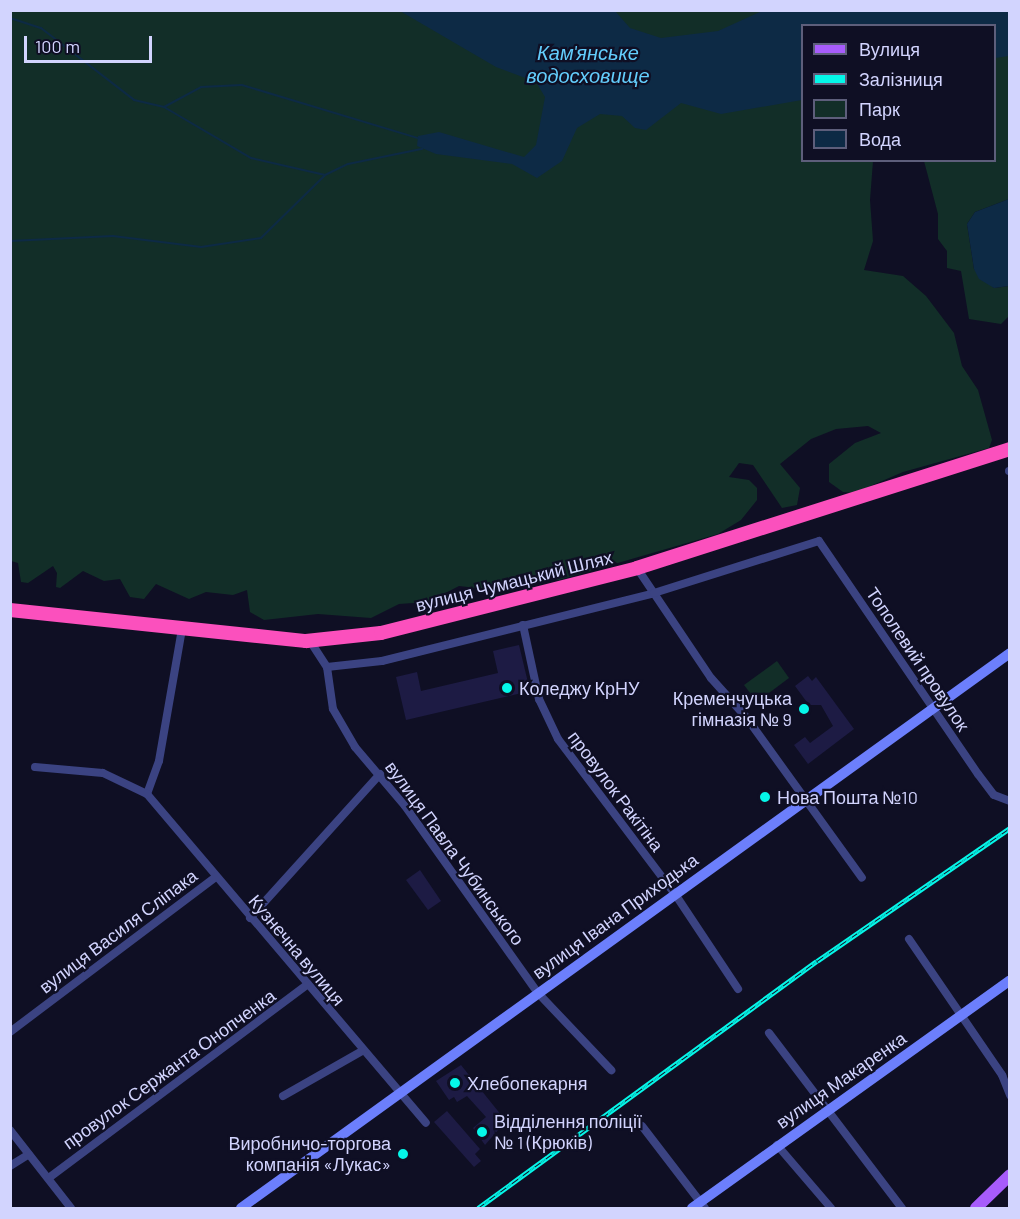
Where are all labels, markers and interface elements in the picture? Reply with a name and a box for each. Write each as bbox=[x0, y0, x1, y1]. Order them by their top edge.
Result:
scale bar bbox=[27, 24, 154, 62]
legend bbox=[801, 24, 996, 162]
text: 100 m bbox=[35, 35, 80, 57]
text: Вулиця bbox=[859, 38, 920, 60]
water label: Кам'янське водосховище bbox=[526, 40, 650, 87]
text: Залізниця bbox=[859, 68, 943, 90]
text: Парк bbox=[859, 98, 900, 120]
text: Вода bbox=[859, 128, 901, 150]
street label: вулиця Чумацький Шлях bbox=[413, 546, 615, 616]
street label: Тополевий провулок bbox=[862, 583, 974, 735]
place label: Коледжу КрНУ bbox=[519, 677, 639, 699]
marker: Коледжу КрНУ bbox=[500, 681, 514, 695]
place label: Кременчуцька гімназія № 9 bbox=[673, 688, 792, 730]
marker: Кременчуцька гімназія № 9 bbox=[797, 702, 811, 716]
street label: провулок Ракітіна bbox=[564, 727, 668, 855]
street label: вулиця Павла Чубинського bbox=[381, 757, 529, 949]
place label: Нова Пошта №10 bbox=[777, 786, 918, 808]
marker: Нова Пошта №10 bbox=[758, 790, 772, 804]
street label: вулиця Івана Приходька bbox=[528, 849, 702, 983]
street label: вулиця Василя Сліпака bbox=[35, 864, 201, 998]
street label: Кузнечна вулиця bbox=[244, 890, 350, 1010]
street label: провулок Сержанта Онопченка bbox=[58, 985, 280, 1153]
street label: вулиця Макаренка bbox=[772, 1027, 910, 1133]
place label: Хлебопекарня bbox=[467, 1072, 587, 1094]
marker: Хлебопекарня bbox=[448, 1076, 462, 1090]
place label: Відділення поліції № 1 (Крюків) bbox=[494, 1111, 642, 1154]
marker: Відділення поліції № 1 (Крюків) bbox=[475, 1125, 489, 1139]
place label: Виробничо-торгова компанія «Лукас» bbox=[229, 1133, 391, 1176]
marker: Виробничо-торгова компанія «Лукас» bbox=[396, 1147, 410, 1161]

